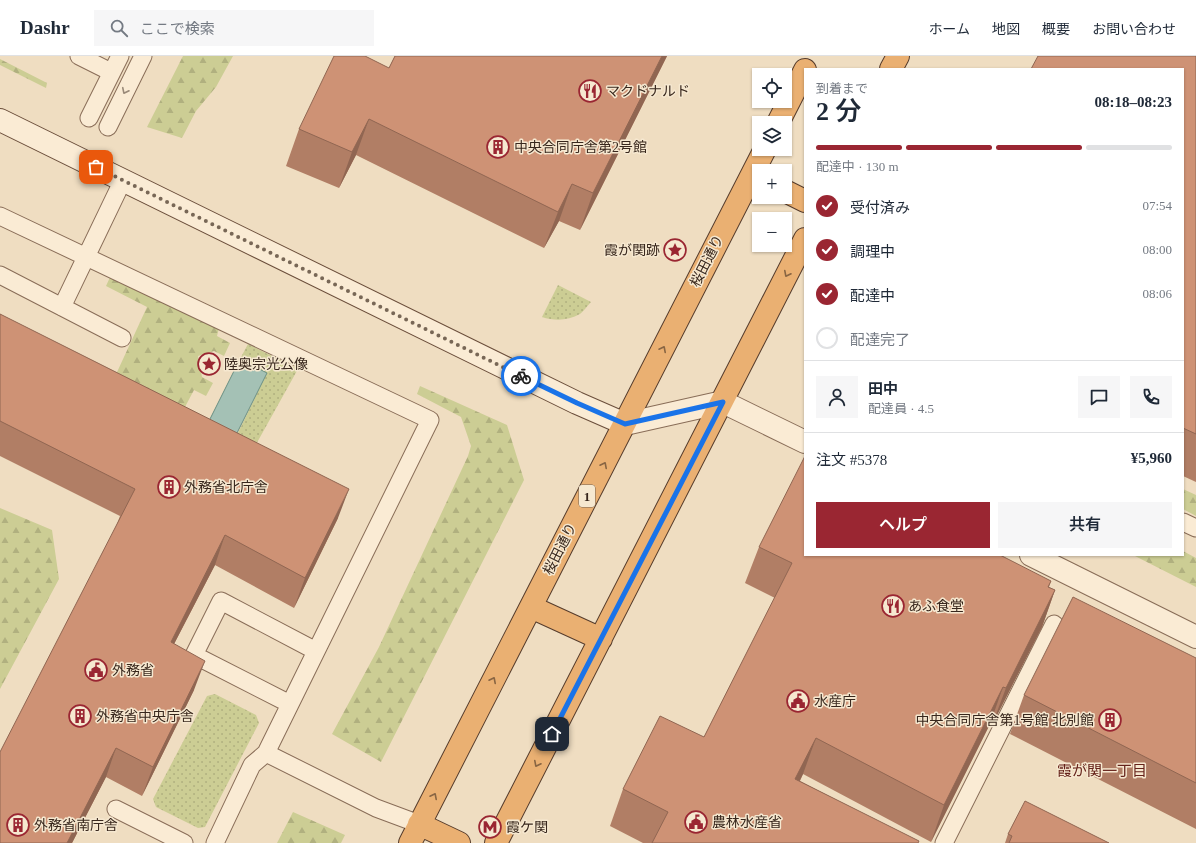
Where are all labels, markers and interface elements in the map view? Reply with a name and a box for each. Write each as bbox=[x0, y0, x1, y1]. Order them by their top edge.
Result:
search box bbox=[94, 10, 374, 46]
text: Dashr bbox=[20, 17, 70, 38]
icon: search bbox=[108, 17, 130, 39]
text: ここで検索 bbox=[140, 21, 215, 37]
text: ホーム bbox=[928, 22, 970, 37]
text: 地図 bbox=[992, 22, 1020, 37]
text: 概要 bbox=[1042, 22, 1070, 37]
text: お問い合わせ bbox=[1092, 22, 1176, 37]
map controls bbox=[752, 68, 792, 252]
button: locate bbox=[752, 68, 792, 108]
restaurant icon: マクドナルド bbox=[577, 78, 603, 104]
text: 到着まで bbox=[816, 81, 868, 96]
place label: マクドナルド bbox=[606, 84, 690, 99]
one-way arrow bbox=[123, 87, 130, 94]
text: 08:18–08:23 bbox=[1095, 94, 1172, 110]
text: 2 分 bbox=[816, 97, 862, 126]
button: layers bbox=[752, 116, 792, 156]
building icon: 中央合同庁舎第2号館 bbox=[485, 134, 511, 160]
place label: 中央合同庁舎第2号館 bbox=[514, 139, 647, 155]
pin bbox=[79, 150, 113, 184]
icon: bag bbox=[85, 156, 107, 178]
text: 配達中 · 130 m bbox=[816, 159, 899, 174]
button: + bbox=[752, 164, 792, 204]
icon: check bbox=[816, 195, 838, 217]
text: 07:54 bbox=[1142, 198, 1172, 213]
text: 受付済み bbox=[850, 200, 910, 216]
button: − bbox=[752, 212, 792, 252]
street label: 桜田通り bbox=[688, 233, 726, 289]
place icon: 霞が関跡 bbox=[662, 237, 688, 263]
icon: check bbox=[816, 239, 838, 261]
text: 08:00 bbox=[1142, 242, 1172, 257]
place label: 霞が関跡 bbox=[604, 243, 660, 258]
text: 調理中 bbox=[850, 244, 895, 260]
one-way arrow bbox=[785, 270, 792, 277]
icon: check bbox=[816, 283, 838, 305]
text: 08:06 bbox=[1142, 286, 1172, 301]
text: 配達中 bbox=[850, 288, 895, 304]
text: 配達完了 bbox=[850, 332, 910, 348]
one-way arrow bbox=[658, 346, 666, 353]
place icon: 陸奥宗光公像 bbox=[196, 351, 222, 377]
courier bbox=[501, 356, 541, 396]
place label: 陸奥宗光公像 bbox=[224, 357, 308, 372]
icon: bike bbox=[510, 365, 532, 387]
button: person bbox=[816, 376, 858, 418]
button: chat bbox=[1078, 376, 1120, 418]
button: phone bbox=[1130, 376, 1172, 418]
text: 田中 bbox=[868, 381, 898, 397]
text: 配達員 · 4.5 bbox=[868, 401, 934, 416]
text: ¥5,960 bbox=[1131, 450, 1172, 466]
text: 注文 #5378 bbox=[816, 452, 887, 468]
one-way arrow bbox=[599, 462, 607, 469]
building icon: 外務省北庁舎 bbox=[156, 474, 182, 500]
place label: 外務省北庁舎 bbox=[184, 479, 268, 495]
road number: 1 bbox=[579, 485, 595, 507]
button: ヘルプ bbox=[816, 502, 990, 548]
button: 共有 bbox=[998, 502, 1172, 548]
street label: 桜田通り bbox=[541, 521, 579, 577]
restaurant icon: あふ食堂 bbox=[880, 593, 906, 619]
place label: あふ食堂 bbox=[908, 599, 964, 614]
public building icon: 外務省 bbox=[83, 657, 109, 683]
place label: 外務省 bbox=[112, 662, 154, 678]
one-way arrow bbox=[489, 677, 496, 684]
public building icon: 水産庁 bbox=[785, 688, 811, 714]
place label: 水産庁 bbox=[814, 694, 856, 709]
building icon: 外務省中央庁舎 bbox=[67, 703, 93, 729]
building icon: 中央合同庁舎第1号館 北別館 bbox=[1097, 707, 1123, 733]
place label: 外務省中央庁舎 bbox=[96, 708, 194, 724]
place label: 中央合同庁舎第1号館 北別館 bbox=[916, 712, 1094, 728]
pin bbox=[535, 717, 569, 751]
icon: home bbox=[541, 723, 563, 745]
one-way arrow bbox=[534, 760, 542, 767]
district label: 霞が関一丁目 bbox=[1057, 763, 1147, 779]
one-way arrow bbox=[429, 793, 437, 800]
public building icon: 農林水産省 bbox=[683, 809, 709, 835]
building icon: 外務省南庁舎 bbox=[5, 812, 31, 838]
metro station icon: 霞ケ関 bbox=[477, 814, 503, 840]
place label: 農林水産省 bbox=[712, 815, 782, 830]
place label: 外務省南庁舎 bbox=[34, 817, 118, 833]
place label: 霞ケ関 bbox=[506, 820, 548, 835]

